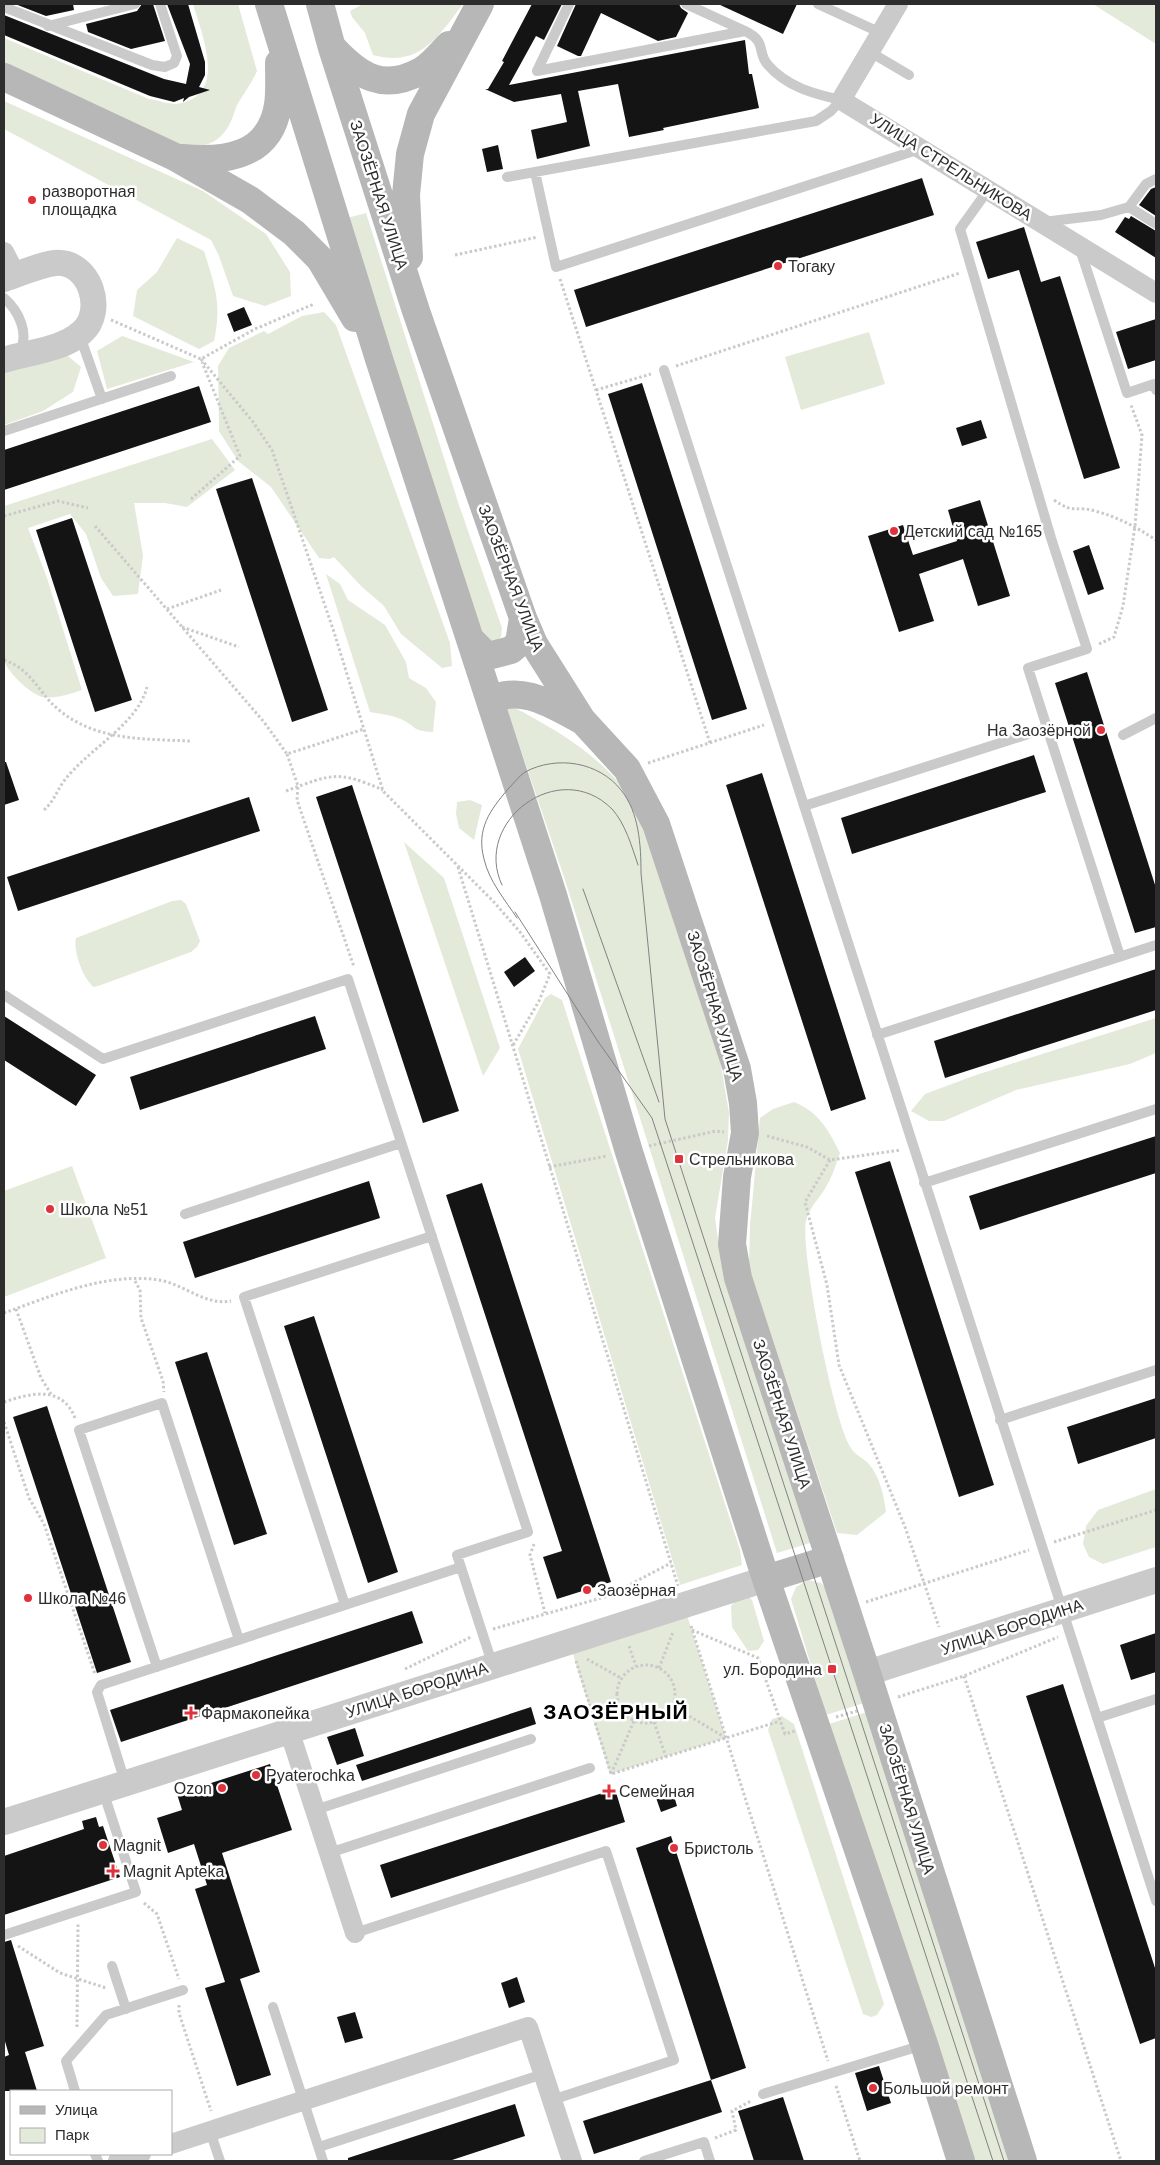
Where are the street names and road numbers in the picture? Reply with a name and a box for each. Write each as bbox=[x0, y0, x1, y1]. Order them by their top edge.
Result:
street label: УЛИЦА СТРЕЛЬНИКОВА bbox=[867, 110, 1035, 224]
street label: ЗАОЗЁРНАЯ УЛИЦА bbox=[347, 118, 411, 272]
street label: ЗАОЗЁРНАЯ УЛИЦА bbox=[475, 502, 547, 654]
street label: ЗАОЗЁРНАЯ УЛИЦА bbox=[684, 929, 746, 1083]
street label: ЗАОЗЁРНАЯ УЛИЦА bbox=[750, 1337, 814, 1491]
street label: УЛИЦА БОРОДИНА bbox=[939, 1596, 1085, 1658]
street label: УЛИЦА БОРОДИНА bbox=[344, 1659, 490, 1721]
street label: ЗАОЗЁРНАЯ УЛИЦА bbox=[876, 1722, 938, 1876]

